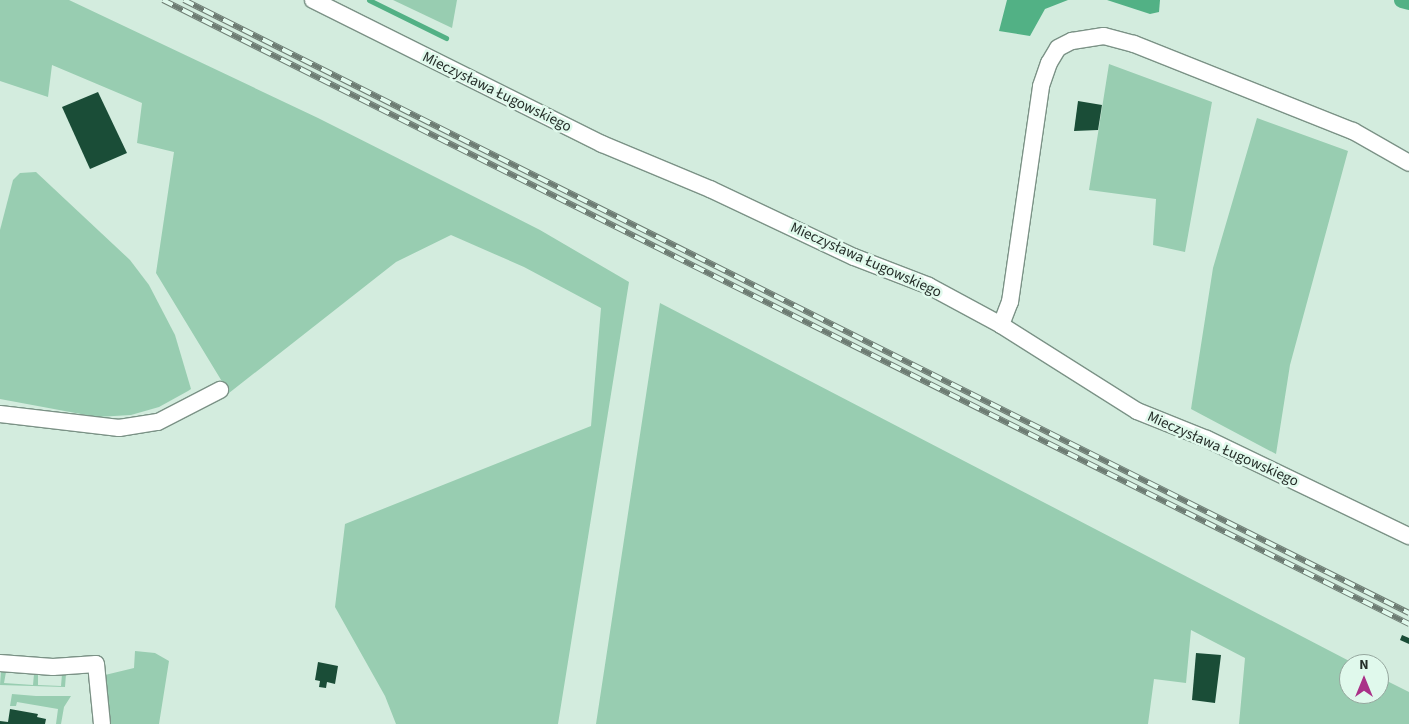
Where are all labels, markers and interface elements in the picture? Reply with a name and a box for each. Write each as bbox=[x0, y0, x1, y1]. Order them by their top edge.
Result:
street label: Mieczysława Ługowskiego bbox=[420, 48, 574, 136]
street label: Mieczysława Ługowskiego bbox=[788, 219, 944, 301]
street label: Mieczysława Ługowskiego bbox=[1145, 408, 1301, 490]
north arrow bbox=[1339, 654, 1389, 704]
text: N bbox=[1359, 655, 1369, 675]

